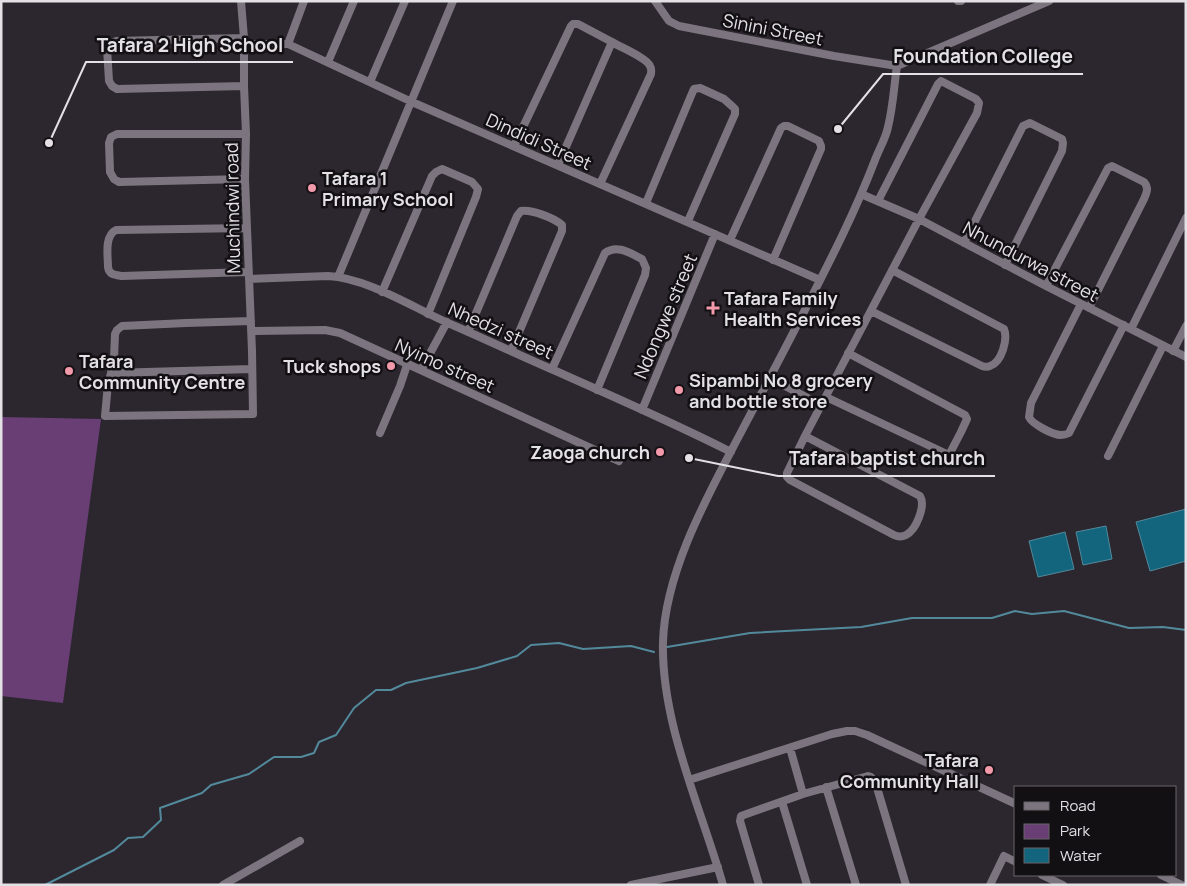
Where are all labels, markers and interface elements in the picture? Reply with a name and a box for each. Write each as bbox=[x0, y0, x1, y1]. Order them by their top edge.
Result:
street label: Sinini Street bbox=[721, 8, 825, 50]
callout: Tafara 2 High School bbox=[86, 28, 293, 62]
text: Tafara 2 High School bbox=[97, 32, 283, 58]
callout: Foundation College bbox=[883, 40, 1083, 74]
text: Foundation College bbox=[893, 43, 1073, 69]
street label: Dindidi Street bbox=[482, 107, 596, 175]
street label: Muchindwi road bbox=[219, 142, 245, 274]
place label: Tafara 1 Primary School bbox=[322, 166, 454, 211]
marker: Tafara 1 Primary School bbox=[306, 182, 318, 194]
street label: Nhundurwa street bbox=[959, 215, 1103, 307]
street label: Ndongwe street bbox=[628, 250, 702, 382]
place label: Tafara Family Health Services bbox=[724, 286, 861, 331]
street label: Nhedzi street bbox=[445, 296, 557, 364]
marker: Tafara Family Health Services bbox=[706, 301, 720, 315]
street label: Nyimo street bbox=[391, 332, 499, 398]
place label: Tafara Community Centre bbox=[79, 349, 245, 394]
place label: Tuck shops bbox=[283, 354, 381, 378]
marker: Tuck shops bbox=[385, 360, 397, 372]
marker: Tafara Community Centre bbox=[63, 365, 75, 377]
place label: Sipambi No 8 grocery and bottle store bbox=[689, 368, 873, 413]
marker: Sipambi No 8 grocery and bottle store bbox=[673, 384, 685, 396]
place label: Zaoga church bbox=[530, 440, 650, 464]
callout: Tafara baptist church bbox=[778, 442, 995, 476]
text: Tafara baptist church bbox=[789, 445, 985, 471]
marker: Zaoga church bbox=[654, 446, 666, 458]
place label: Tafara Community Hall bbox=[840, 748, 979, 793]
marker: Tafara Community Hall bbox=[983, 764, 995, 776]
legend bbox=[1014, 786, 1177, 876]
text: Road bbox=[1060, 795, 1096, 816]
text: Park bbox=[1060, 820, 1090, 841]
text: Water bbox=[1060, 845, 1102, 866]

